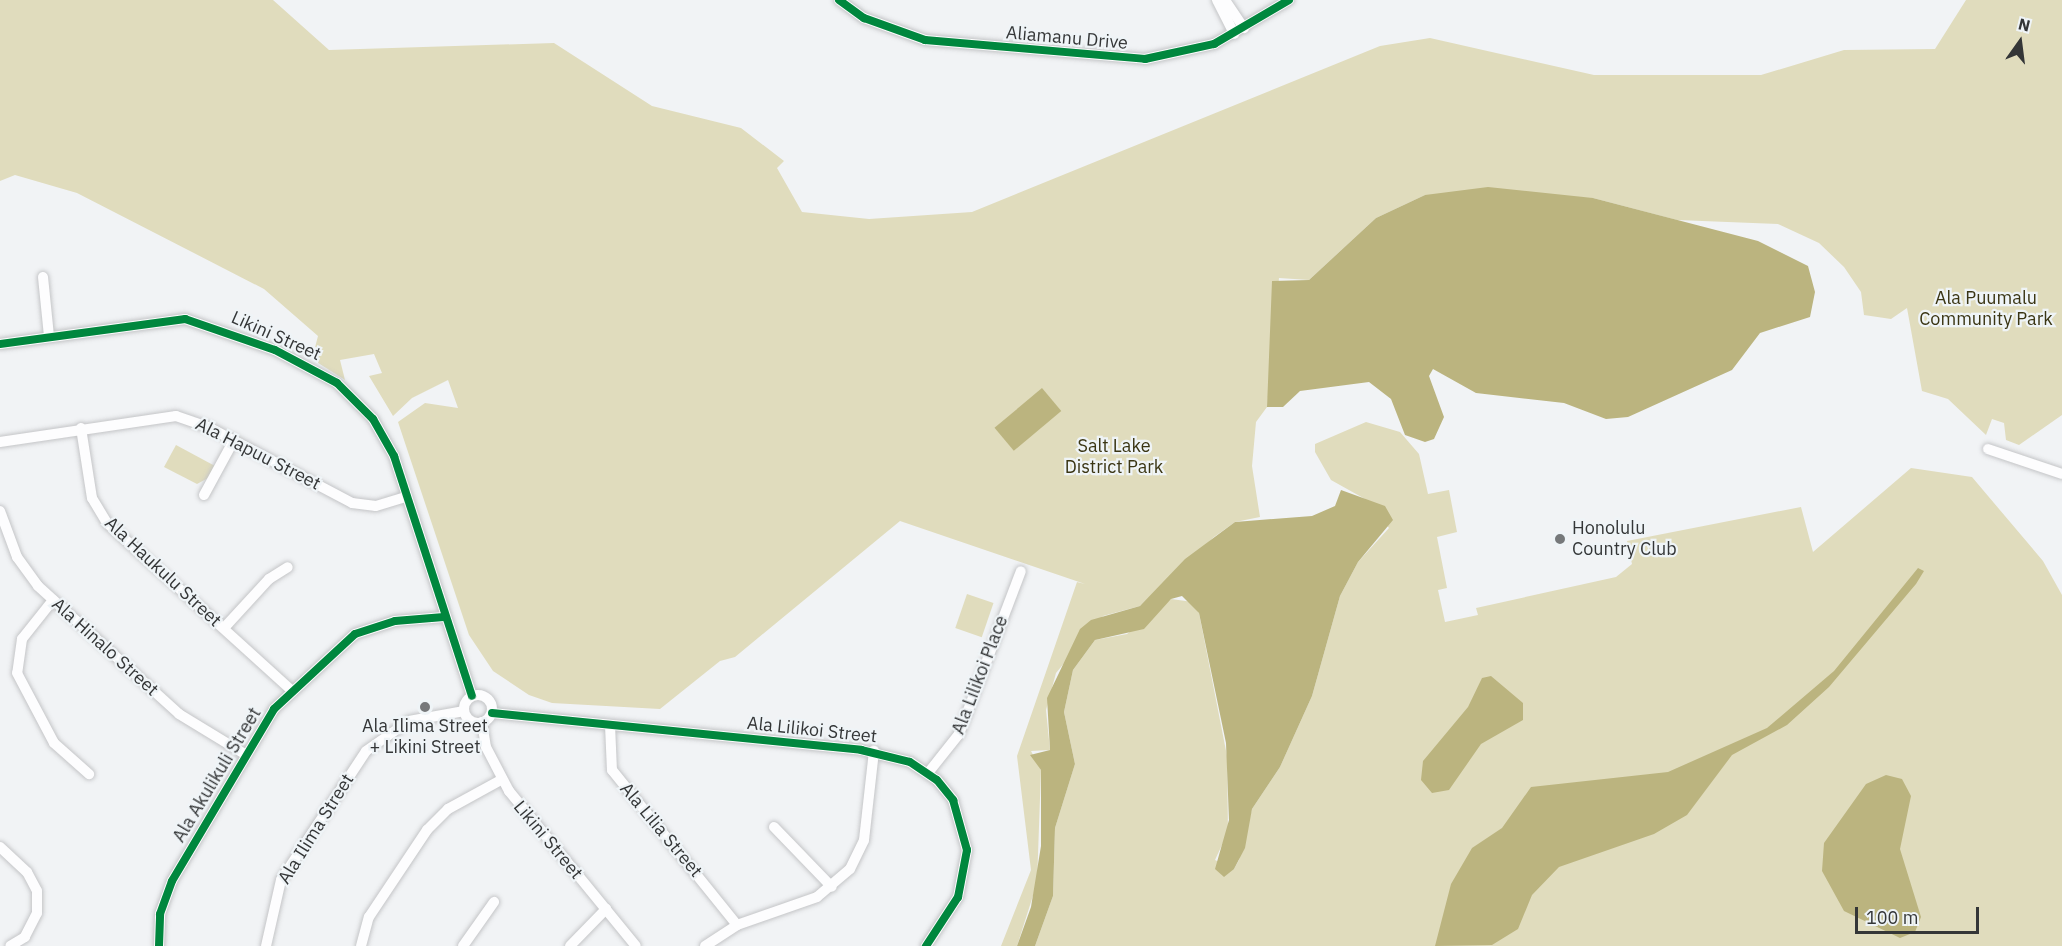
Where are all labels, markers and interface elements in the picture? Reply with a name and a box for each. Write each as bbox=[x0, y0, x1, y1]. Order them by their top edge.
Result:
north arrow bbox=[1990, 12, 2050, 72]
text: N bbox=[2016, 13, 2032, 36]
street label: Aliamanu Drive bbox=[1005, 22, 1129, 54]
park label: Ala Puumalu Community Park bbox=[1919, 288, 2053, 330]
street label: Likini Street bbox=[228, 307, 324, 365]
street label: Ala Hapuu Street bbox=[192, 413, 324, 495]
park label: Salt Lake District Park bbox=[1065, 436, 1163, 478]
street label: Ala Haukulu Street bbox=[100, 513, 226, 631]
place label: Honolulu Country Club bbox=[1572, 518, 1677, 560]
marker: Honolulu Country Club bbox=[1553, 532, 1567, 546]
street label: Ala Hinalo Street bbox=[47, 593, 163, 701]
street label: Ala Lilikoi Place bbox=[947, 613, 1013, 737]
marker: Ala Ilima Street + Likini Street bbox=[418, 700, 432, 714]
street label: Ala Akulikuli Street bbox=[168, 704, 266, 846]
street label: Ala Lilikoi Street bbox=[746, 712, 878, 748]
place label: Ala Ilima Street + Likini Street bbox=[362, 716, 488, 758]
street label: Ala Ilima Street bbox=[273, 770, 359, 888]
street label: Ala Lilia Street bbox=[615, 778, 707, 882]
street label: Likini Street bbox=[509, 796, 587, 884]
scale bar bbox=[1858, 895, 1982, 933]
text: 100 m bbox=[1866, 906, 1918, 929]

